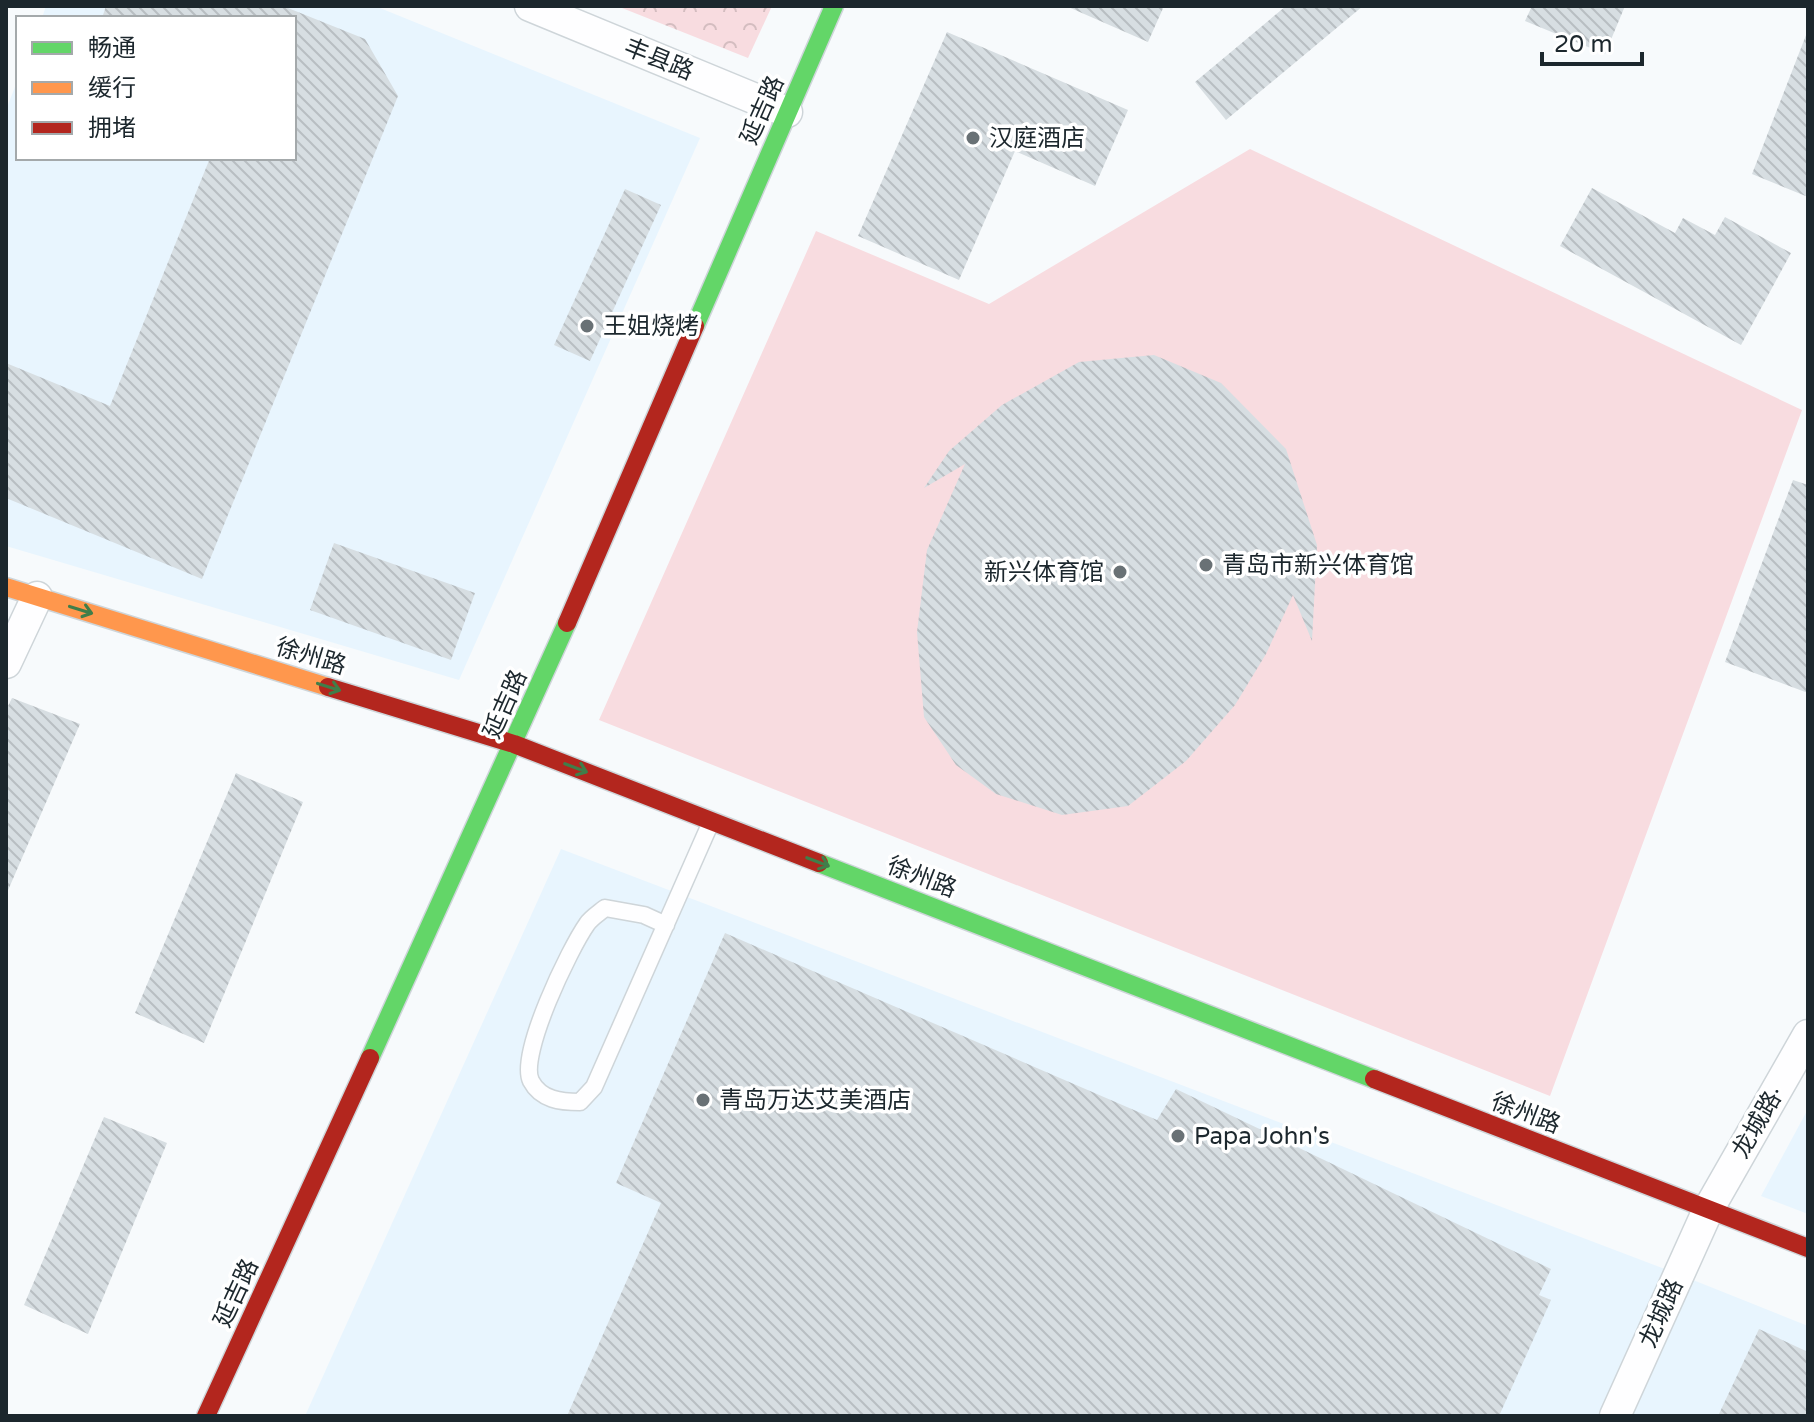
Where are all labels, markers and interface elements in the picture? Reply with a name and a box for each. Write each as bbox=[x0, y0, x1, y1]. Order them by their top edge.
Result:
legend bbox=[16, 16, 296, 160]
scale bar bbox=[1542, 16, 1642, 66]
text: 20 m bbox=[1554, 30, 1612, 59]
street label: 丰县路 bbox=[620, 33, 698, 86]
text: 畅通 bbox=[88, 34, 136, 63]
street label: 延吉路 bbox=[735, 71, 790, 149]
text: 缓行 bbox=[88, 74, 136, 103]
text: 拥堵 bbox=[88, 114, 136, 143]
place label: 汉庭酒店 bbox=[989, 124, 1085, 153]
marker: 汉庭酒店 bbox=[964, 129, 982, 147]
place label: 王姐烧烤 bbox=[603, 312, 699, 341]
marker: 王姐烧烤 bbox=[578, 317, 596, 335]
place label: 青岛市新兴体育馆 bbox=[1222, 551, 1414, 580]
marker: 青岛市新兴体育馆 bbox=[1197, 556, 1215, 574]
place label: 新兴体育馆 bbox=[984, 558, 1104, 587]
marker: 新兴体育馆 bbox=[1111, 563, 1129, 581]
one-way arrow bbox=[67, 603, 93, 618]
street label: 徐州路 bbox=[272, 632, 350, 681]
street label: 延吉路 bbox=[478, 665, 533, 743]
one-way arrow bbox=[316, 680, 341, 695]
one-way arrow bbox=[563, 762, 588, 776]
street label: 徐州路 bbox=[883, 851, 961, 904]
one-way arrow bbox=[805, 856, 830, 870]
street label: 龙城路· bbox=[1726, 1081, 1791, 1163]
place label: 青岛万达艾美酒店 bbox=[719, 1086, 911, 1115]
street label: 徐州路 bbox=[1487, 1087, 1565, 1140]
marker: 青岛万达艾美酒店 bbox=[694, 1091, 712, 1109]
place label: Papa John's bbox=[1194, 1122, 1330, 1151]
marker: Papa John's bbox=[1169, 1127, 1187, 1145]
street label: 延吉路 bbox=[208, 1254, 265, 1332]
street label: 龙城路 bbox=[1634, 1274, 1689, 1352]

